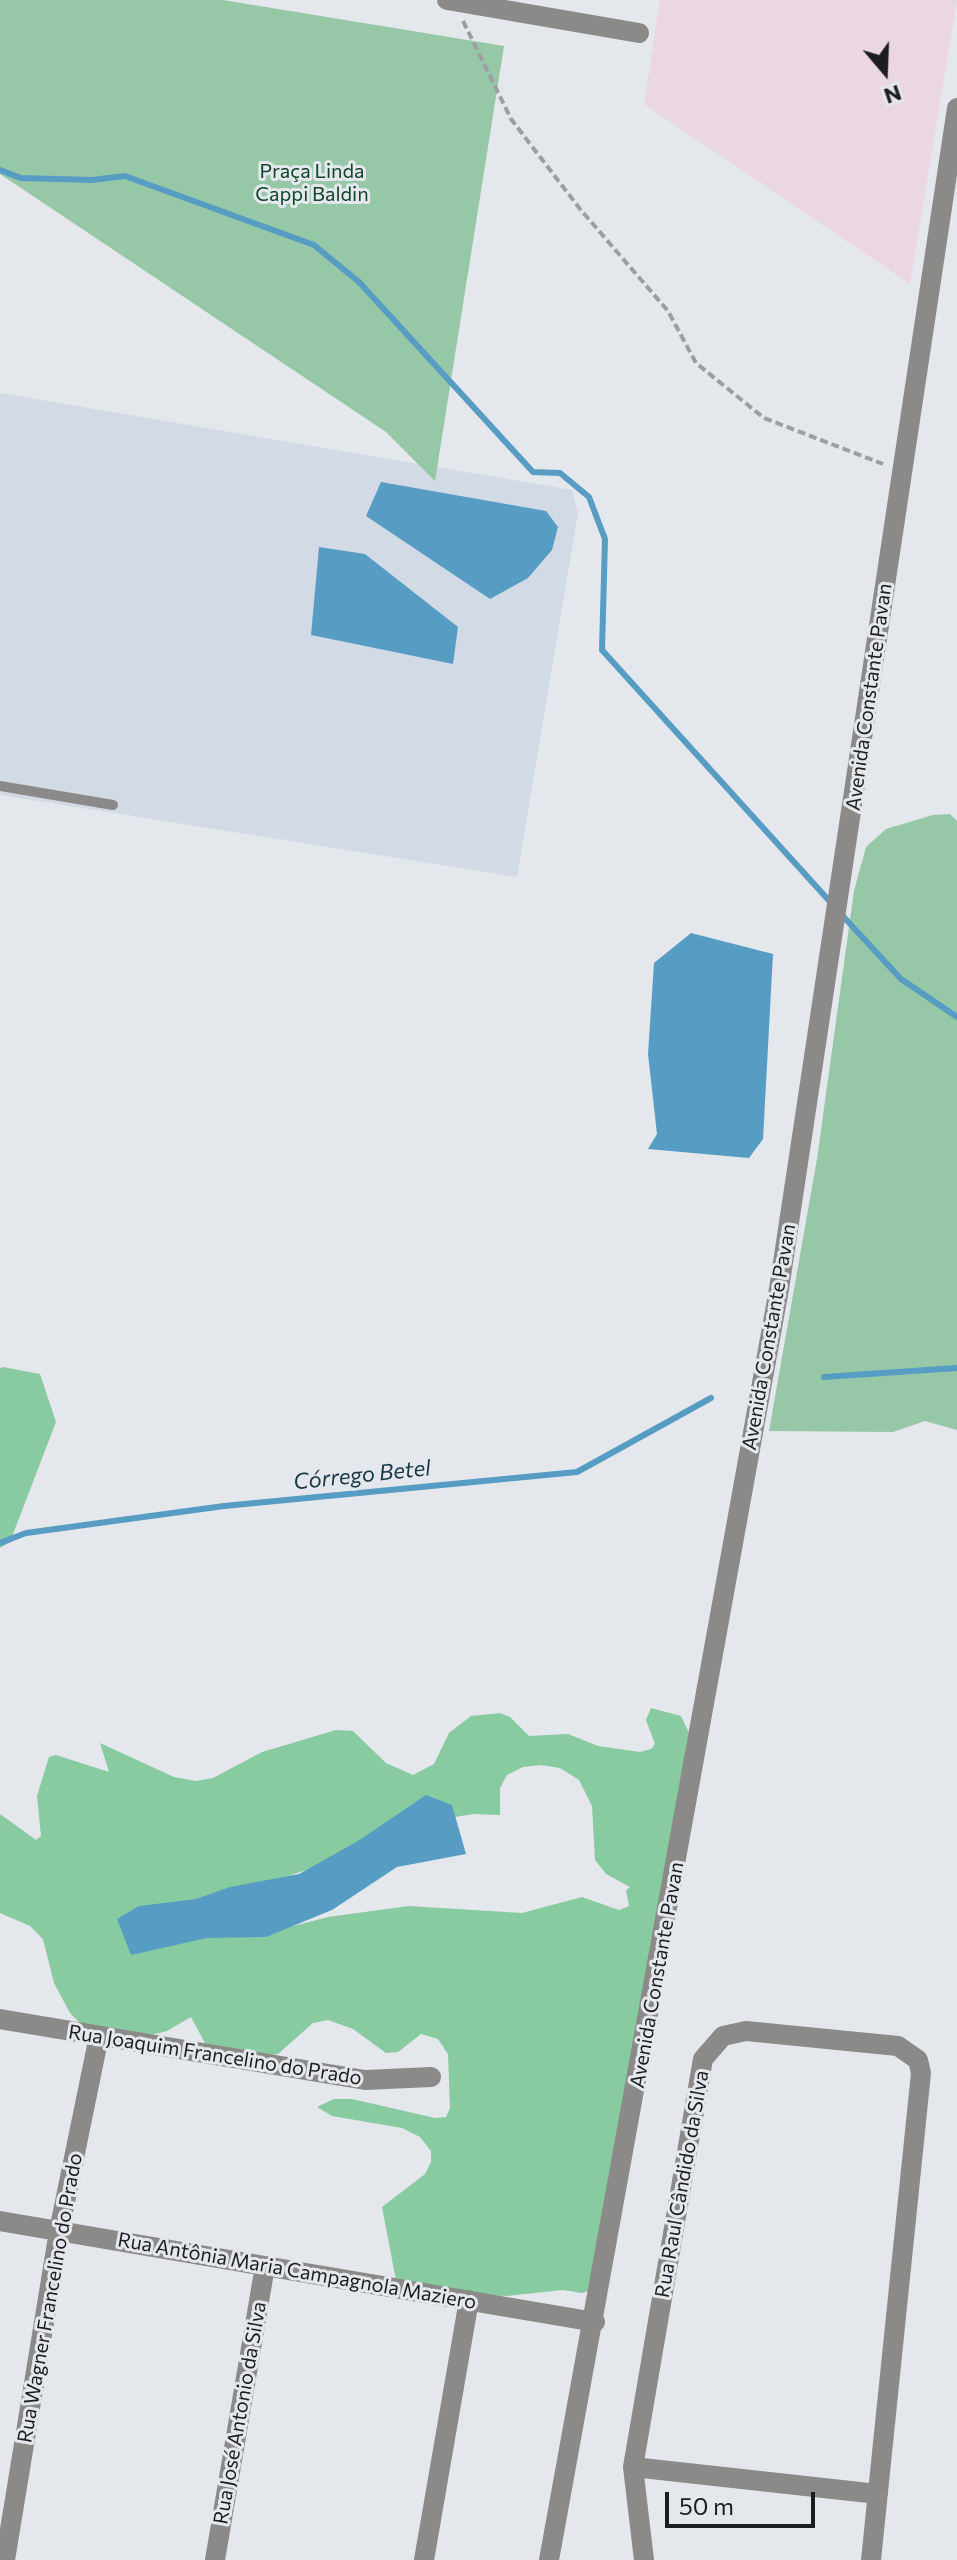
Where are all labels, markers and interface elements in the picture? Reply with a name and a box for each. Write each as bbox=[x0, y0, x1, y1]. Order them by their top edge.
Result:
north arrow bbox=[845, 32, 925, 112]
text: N bbox=[881, 80, 905, 111]
park label: Praça Linda Cappi Baldin bbox=[255, 159, 369, 206]
street label: Avenida Constante Pavan bbox=[841, 582, 897, 812]
street label: Avenida Constante Pavan bbox=[737, 1222, 801, 1452]
water label: Córrego Betel bbox=[292, 1455, 432, 1495]
street label: Avenida Constante Pavan bbox=[625, 1860, 689, 2090]
street label: Rua Joaquim Francelino do Prado bbox=[67, 2020, 363, 2090]
street label: Rua Raul Cândido da Silva bbox=[650, 2068, 714, 2300]
street label: Rua Wagner Francelino do Prado bbox=[13, 2151, 87, 2445]
street label: Rua Antônia Maria Campagnola Maziero bbox=[116, 2228, 478, 2314]
street label: Rua José Antonio da Silva bbox=[209, 2300, 271, 2526]
scale bar bbox=[669, 2476, 819, 2526]
text: 50 m bbox=[679, 2491, 734, 2520]

